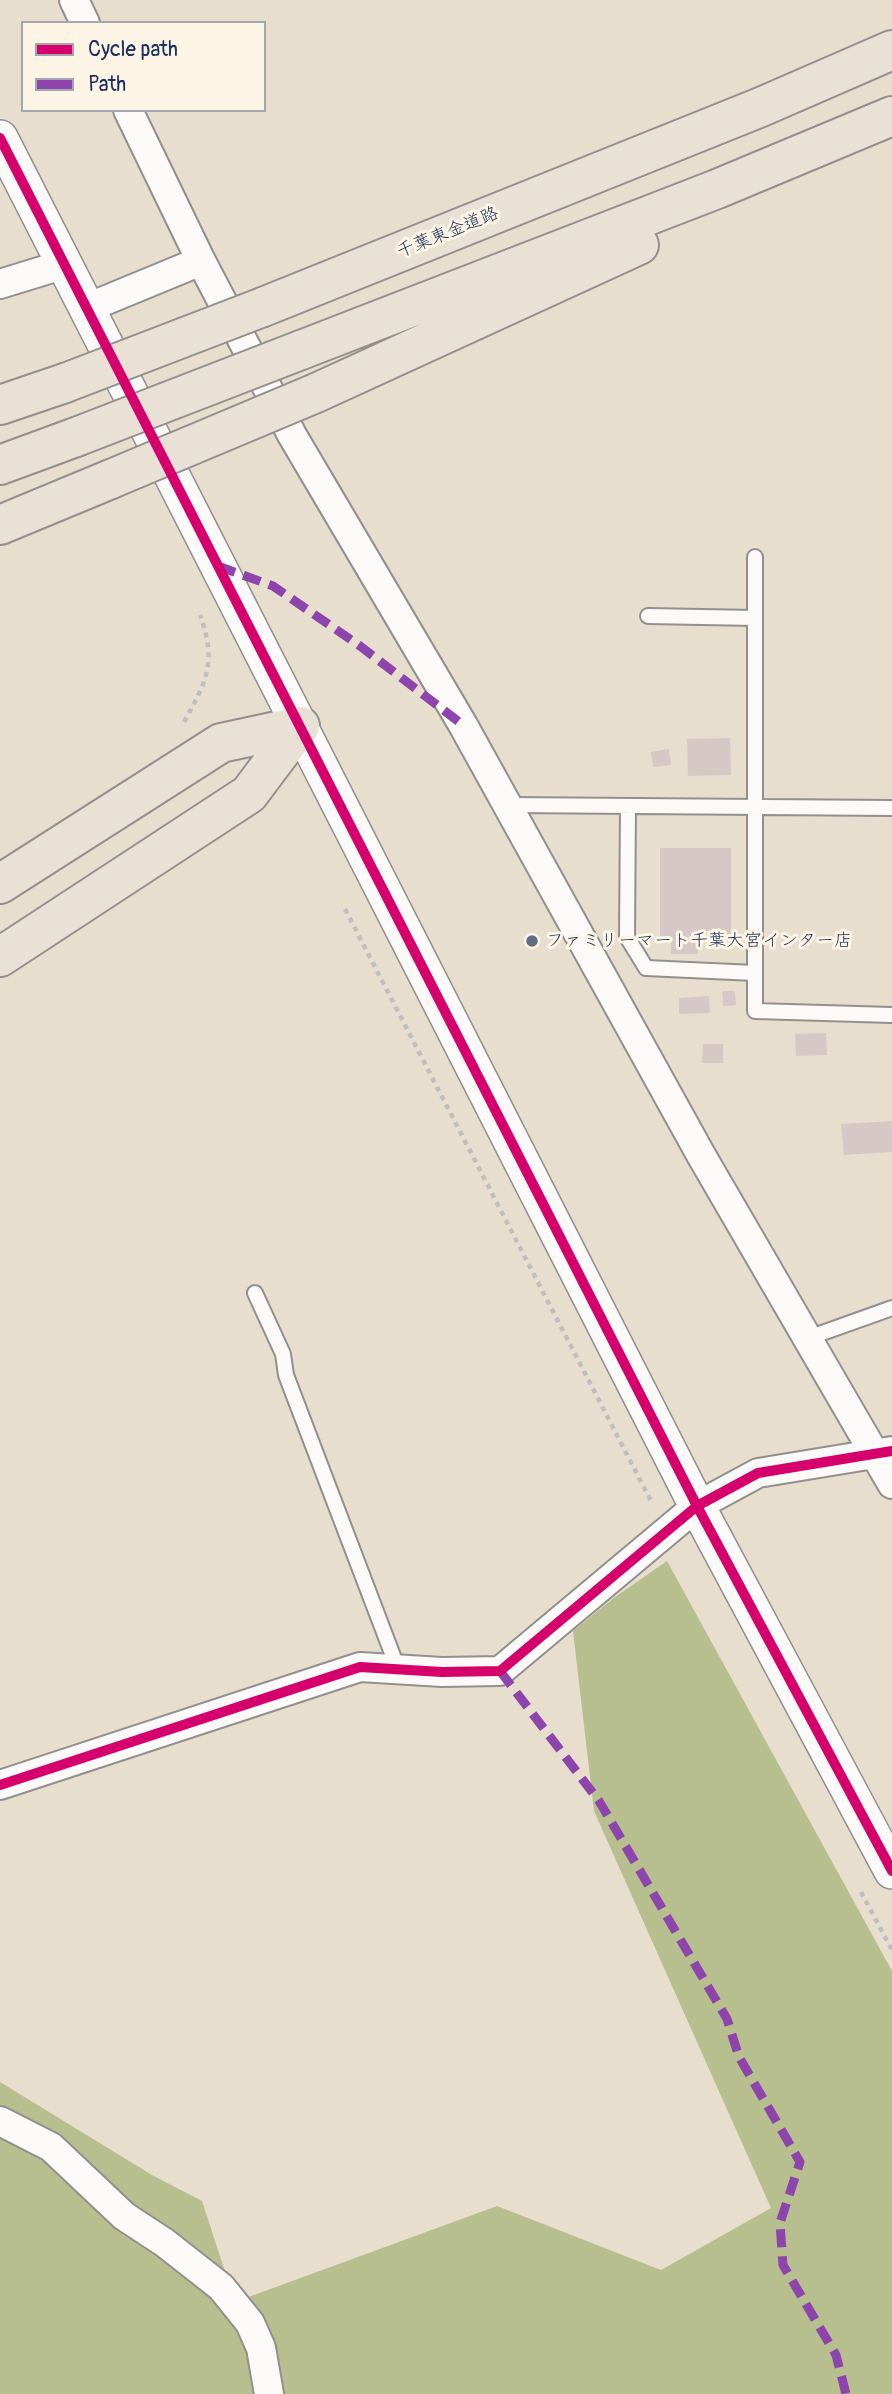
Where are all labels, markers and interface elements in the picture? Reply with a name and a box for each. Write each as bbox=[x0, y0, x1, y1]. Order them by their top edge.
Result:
legend bbox=[21, 21, 266, 112]
text: Cycle path bbox=[88, 36, 178, 63]
text: Path bbox=[88, 71, 126, 98]
street label: 千葉東金道路 bbox=[394, 203, 502, 263]
place label: ファミリーマート千葉大宮インター店 bbox=[546, 930, 852, 952]
marker: ファミリーマート千葉大宮インター店 bbox=[524, 933, 540, 949]

